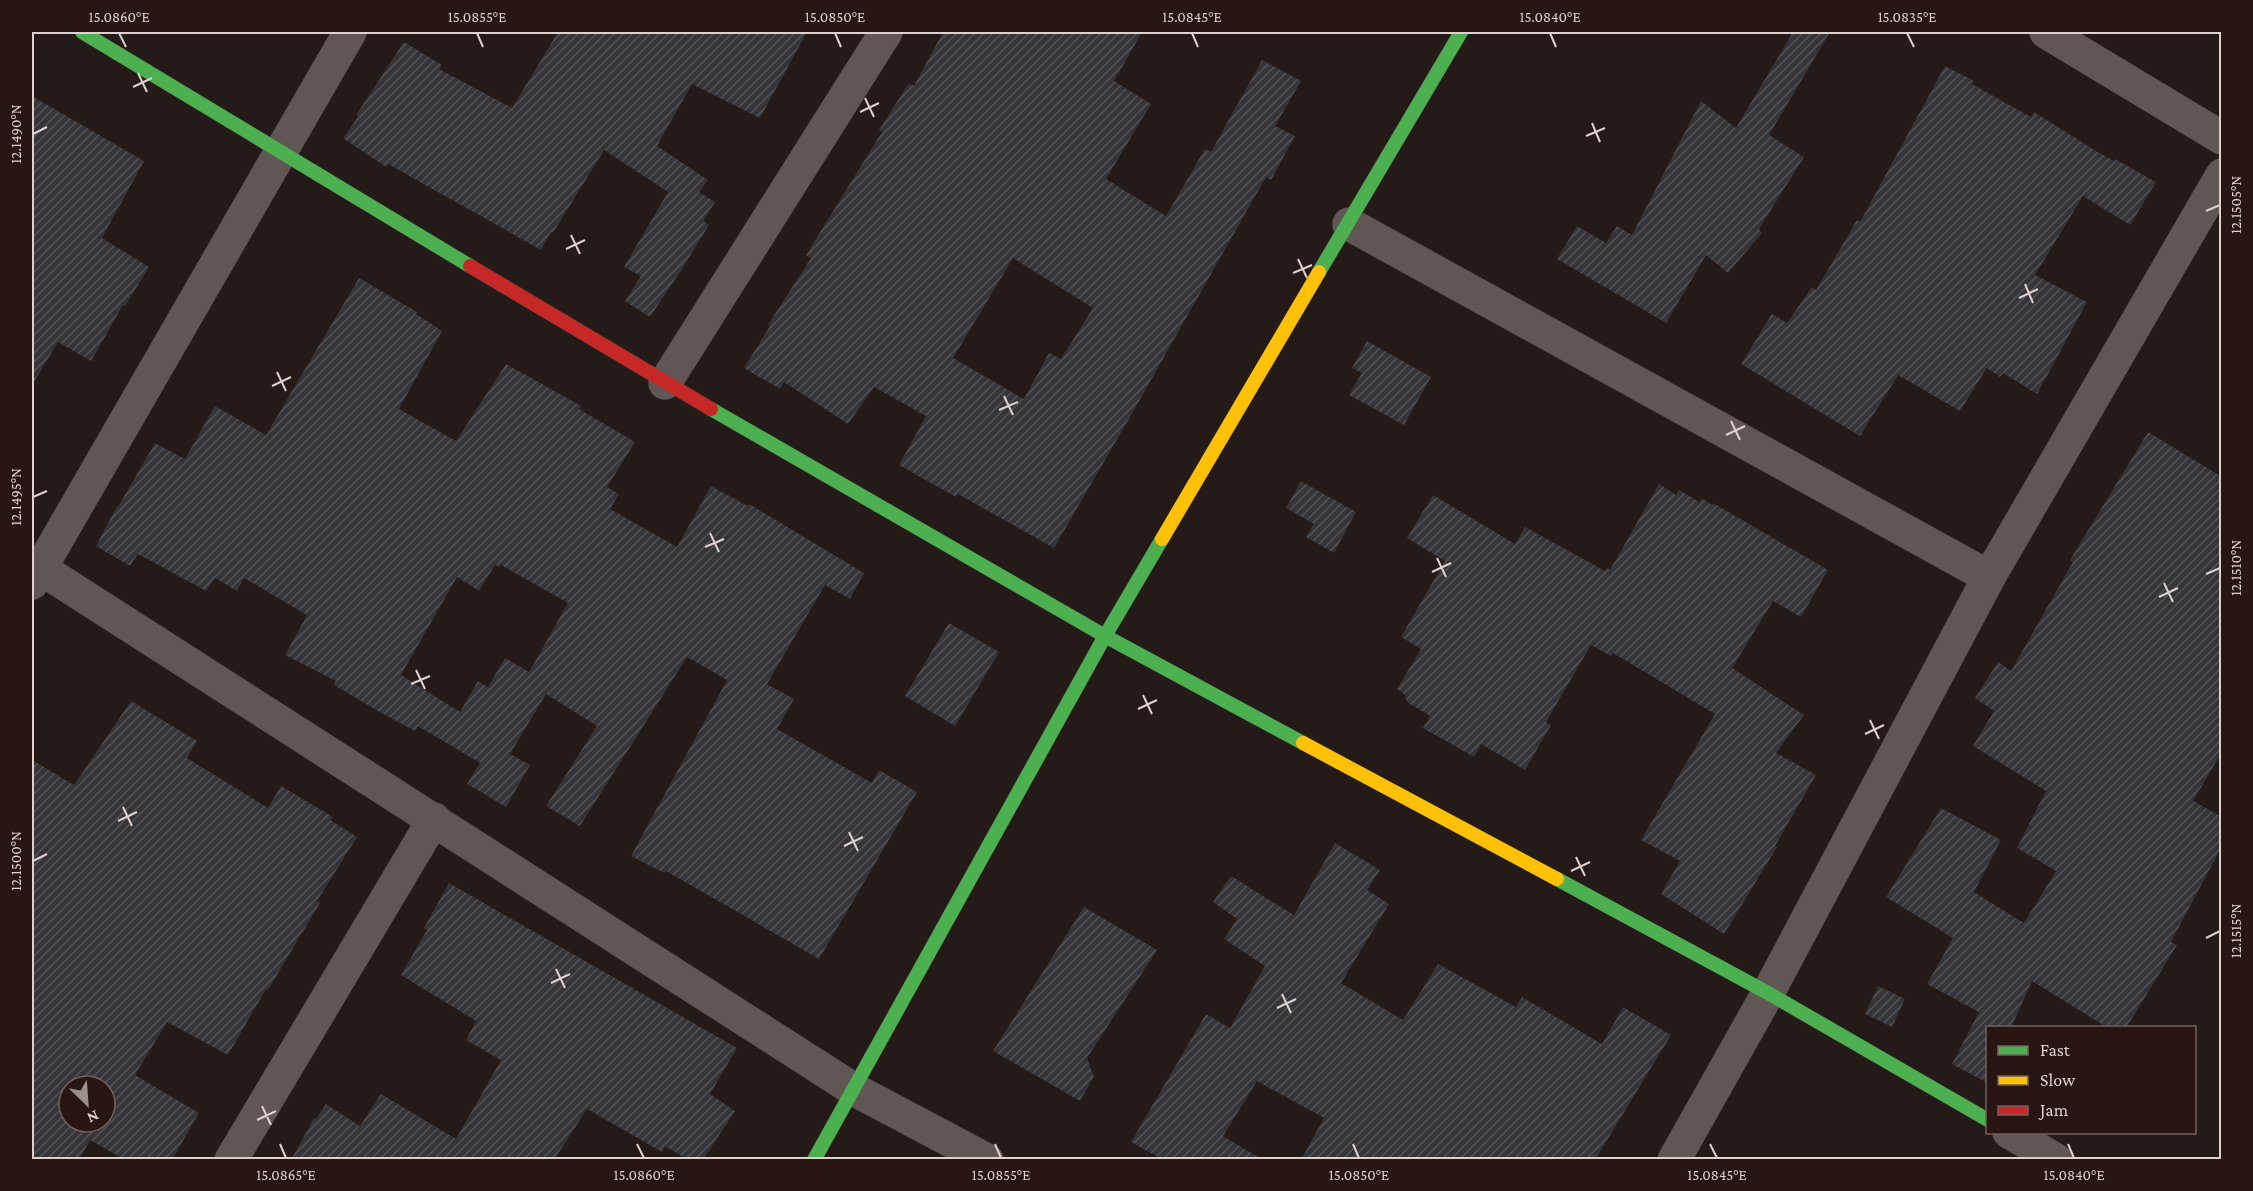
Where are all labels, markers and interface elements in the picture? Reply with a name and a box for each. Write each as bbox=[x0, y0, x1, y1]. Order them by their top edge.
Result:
text: 15.0860°E bbox=[88, 9, 150, 25]
text: 15.0855°E bbox=[448, 9, 506, 25]
text: 15.0850°E bbox=[805, 9, 865, 25]
text: 15.0845°E bbox=[1162, 9, 1222, 25]
text: 15.0840°E bbox=[1519, 9, 1581, 25]
text: 15.0835°E bbox=[1878, 9, 1936, 25]
text: 12.1490°N bbox=[8, 104, 24, 164]
text: 12.1505°N bbox=[2228, 176, 2244, 234]
text: 12.1495°N bbox=[8, 468, 24, 526]
text: 12.1510°N bbox=[2228, 540, 2244, 596]
text: 12.1500°N bbox=[8, 831, 24, 891]
text: 12.1515°N bbox=[2228, 904, 2244, 958]
legend bbox=[1986, 1026, 2196, 1134]
text: Fast bbox=[2040, 1040, 2071, 1060]
text: Slow bbox=[2040, 1070, 2076, 1090]
north arrow bbox=[57, 1074, 117, 1134]
text: Jam bbox=[2038, 1100, 2069, 1120]
text: N bbox=[85, 1107, 102, 1127]
text: 15.0865°E bbox=[256, 1167, 316, 1183]
text: 15.0860°E bbox=[613, 1167, 675, 1183]
text: 15.0855°E bbox=[972, 1167, 1030, 1183]
text: 15.0850°E bbox=[1329, 1167, 1389, 1183]
text: 15.0845°E bbox=[1687, 1167, 1747, 1183]
text: 15.0840°E bbox=[2043, 1167, 2105, 1183]

